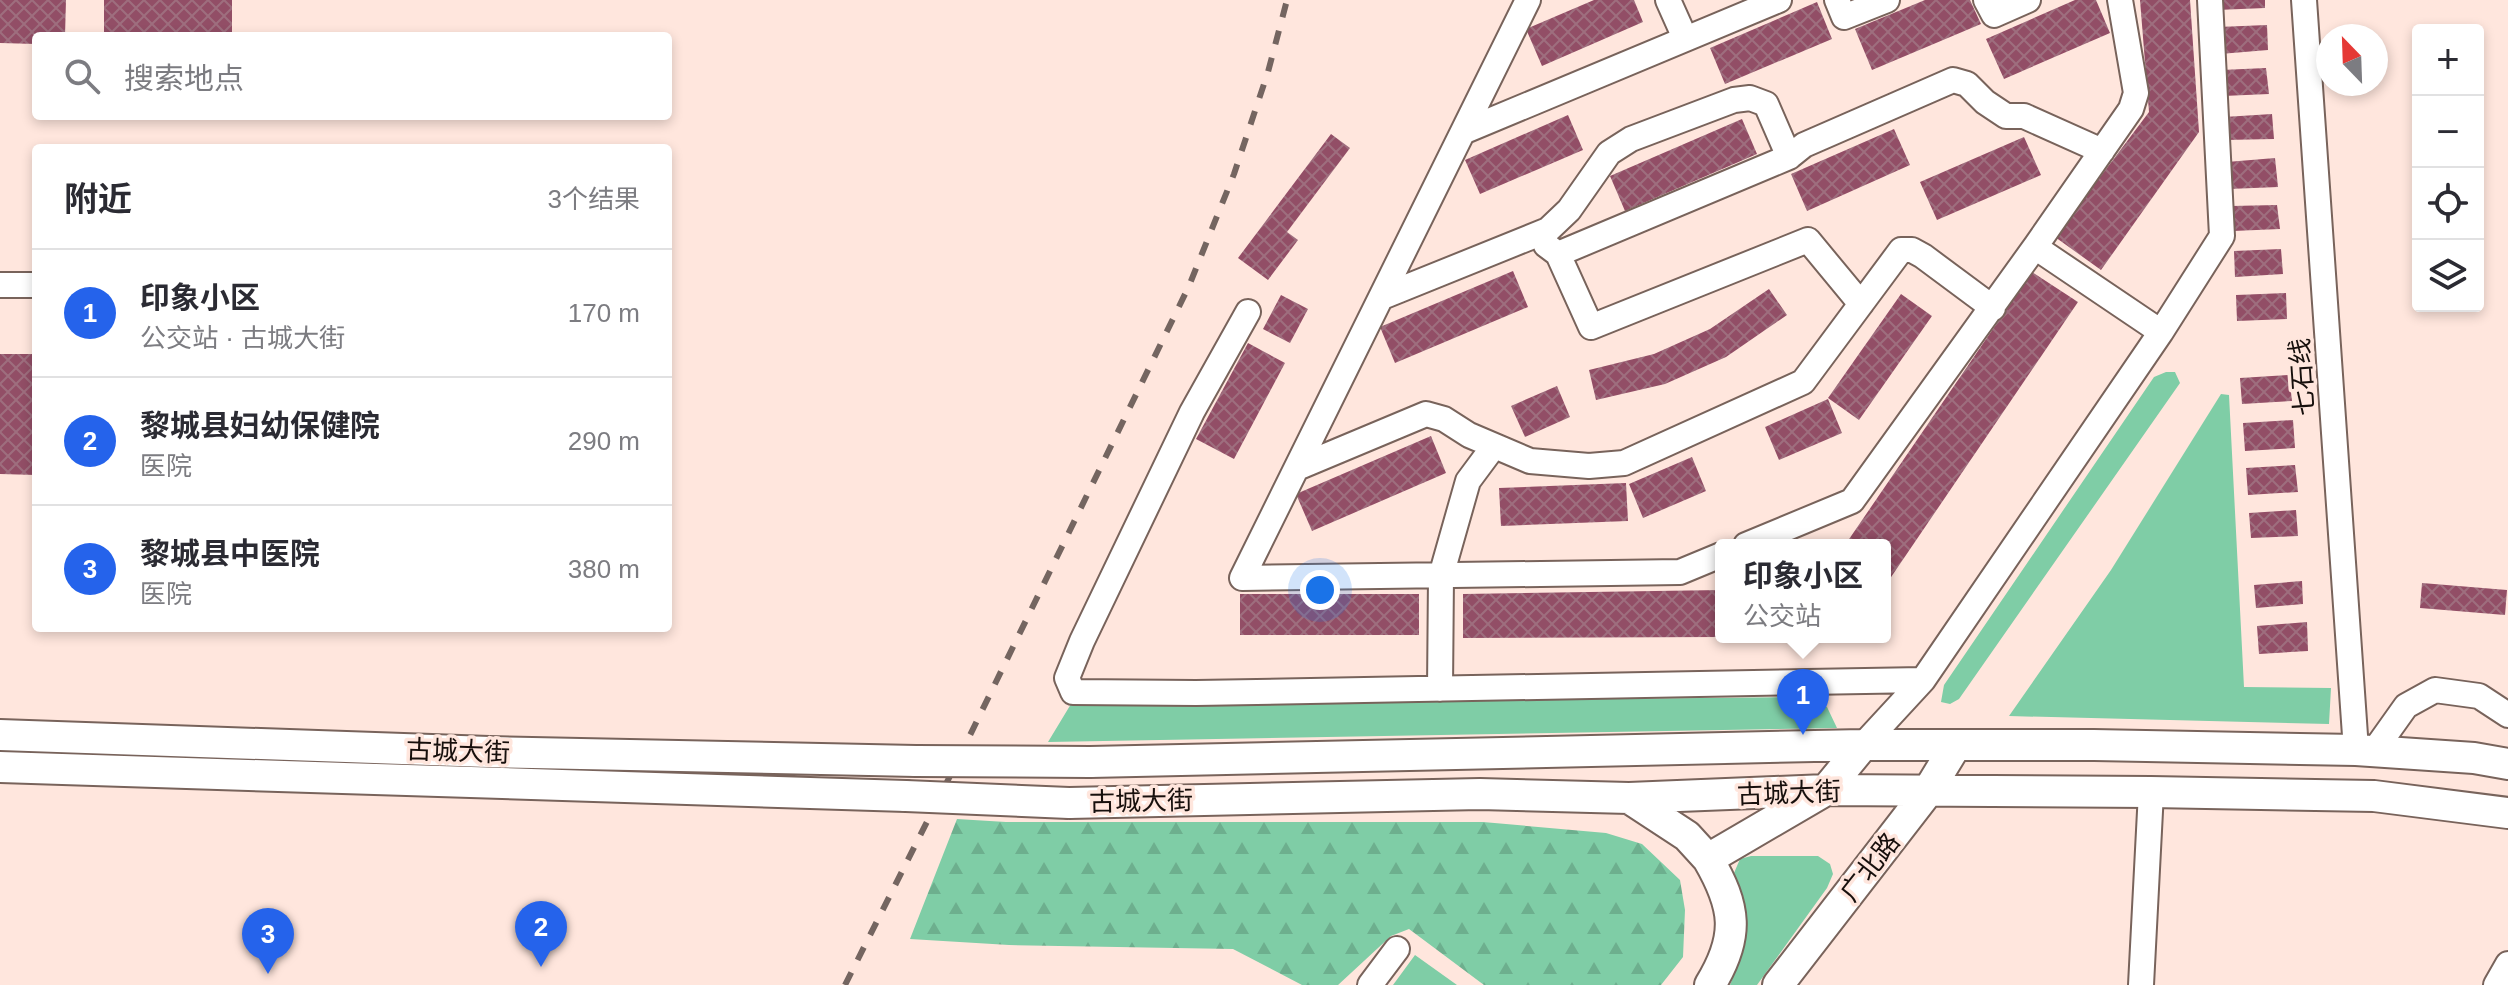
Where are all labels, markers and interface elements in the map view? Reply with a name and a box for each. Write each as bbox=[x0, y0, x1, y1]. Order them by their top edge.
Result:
north arrow bbox=[2316, 24, 2388, 96]
map controls bbox=[2412, 24, 2484, 312]
button: + bbox=[2412, 24, 2484, 96]
search box bbox=[32, 32, 672, 120]
icon: search bbox=[60, 54, 104, 98]
text: 搜索地点 bbox=[124, 62, 244, 95]
button: − bbox=[2412, 96, 2484, 168]
button: locate bbox=[2412, 168, 2484, 240]
text: 附近 bbox=[64, 180, 132, 218]
text: 3个结果 bbox=[548, 184, 640, 214]
button: layers bbox=[2412, 240, 2484, 312]
text: 印象小区 bbox=[140, 281, 260, 314]
text: 1 bbox=[83, 298, 97, 328]
text: 170 m bbox=[568, 298, 640, 328]
text: 公交站 · 古城大街 bbox=[140, 323, 345, 353]
street label: 七石线 bbox=[2284, 337, 2320, 417]
text: 黎城县妇幼保健院 bbox=[140, 409, 380, 442]
text: 2 bbox=[83, 426, 97, 456]
text: 290 m bbox=[568, 426, 640, 456]
text: 医院 bbox=[140, 451, 192, 481]
text: 黎城县中医院 bbox=[140, 537, 320, 570]
popup bbox=[1715, 539, 1891, 643]
text: 3 bbox=[83, 554, 97, 584]
text: 380 m bbox=[568, 554, 640, 584]
text: 印象小区 bbox=[1743, 559, 1863, 592]
your location bbox=[1300, 570, 1340, 610]
text: 医院 bbox=[140, 579, 192, 609]
text: 公交站 bbox=[1743, 601, 1821, 631]
pin: 1 bbox=[1777, 669, 1829, 735]
street label: 古城大街 bbox=[406, 734, 510, 768]
street label: 古城大街 bbox=[1737, 776, 1841, 810]
street label: 古城大街 bbox=[1089, 785, 1193, 817]
street label: 广北路 bbox=[1834, 827, 1906, 907]
pin: 2 bbox=[515, 901, 567, 967]
pin: 3 bbox=[242, 908, 294, 974]

